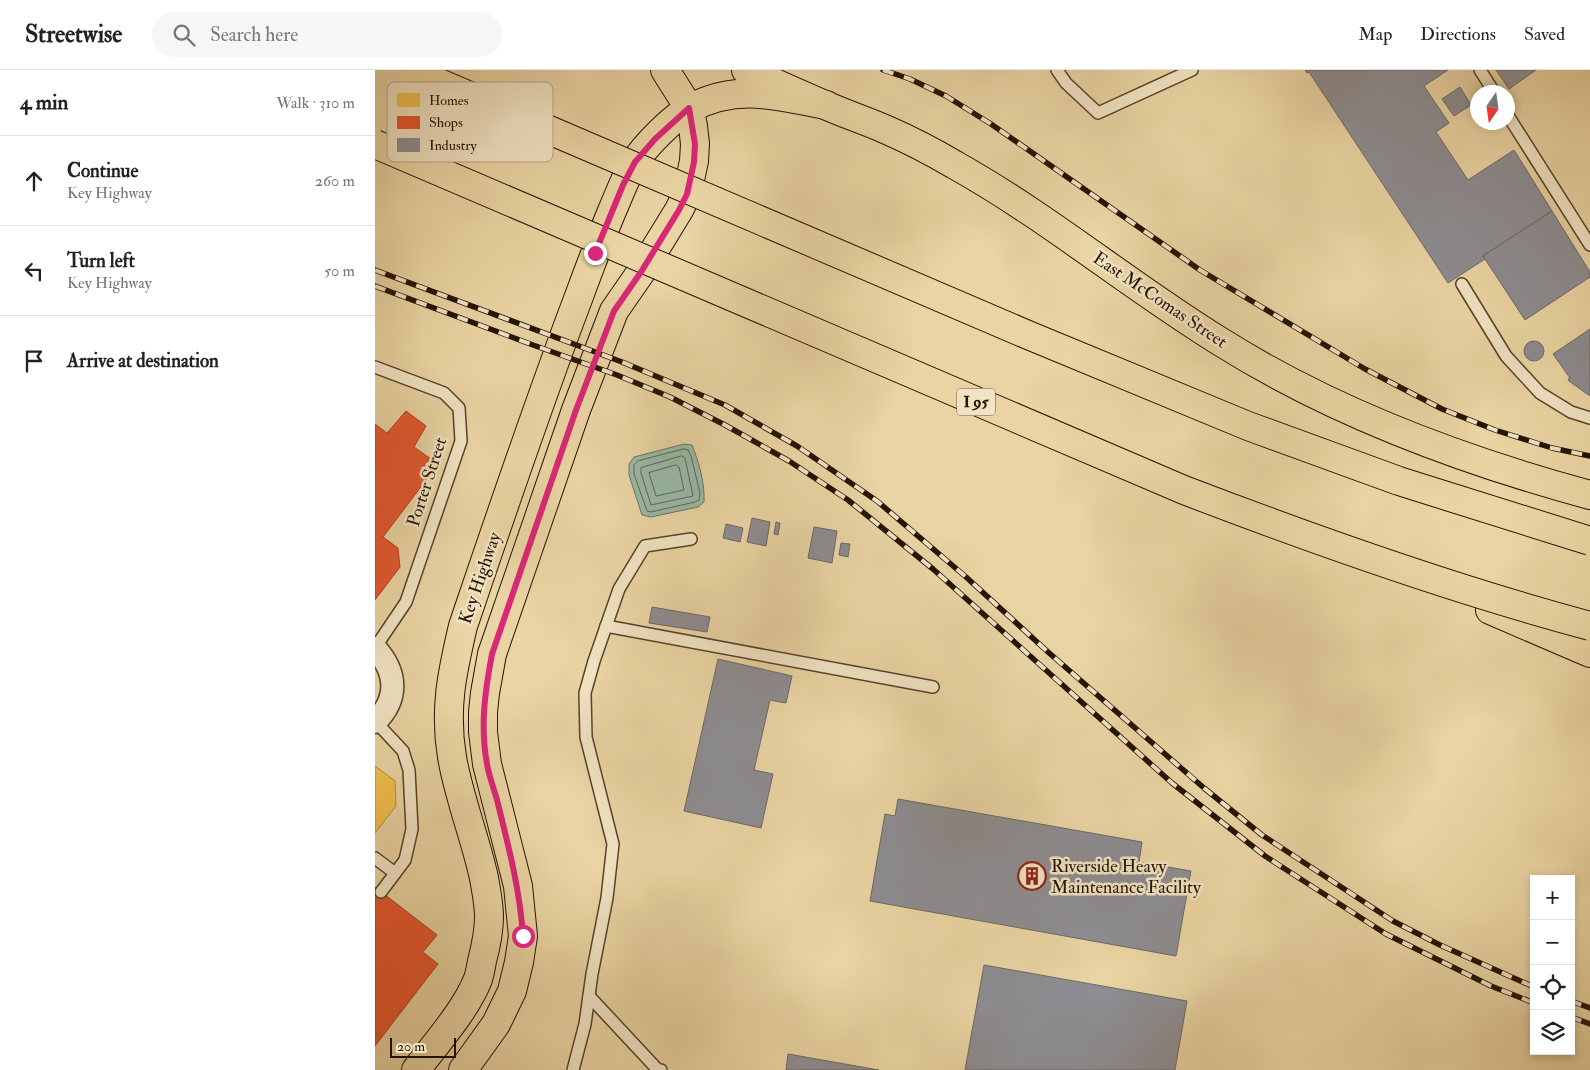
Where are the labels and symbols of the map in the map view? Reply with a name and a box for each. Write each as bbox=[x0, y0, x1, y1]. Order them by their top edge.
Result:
legend bbox=[387, 82, 553, 162]
north arrow bbox=[1470, 85, 1515, 130]
text: Homes bbox=[429, 92, 469, 109]
text: Shops bbox=[429, 114, 463, 132]
text: Industry bbox=[429, 137, 478, 155]
route end bbox=[584, 242, 607, 265]
street label: East McComas Street bbox=[1088, 247, 1232, 354]
road number: I 95 bbox=[957, 388, 995, 416]
street label: Porter Street bbox=[402, 434, 452, 530]
street label: Key Highway bbox=[454, 528, 507, 627]
place label: Riverside Heavy Maintenance Facility bbox=[1051, 855, 1202, 899]
building icon: Riverside Heavy Maintenance Facility bbox=[1017, 861, 1047, 891]
route start bbox=[512, 925, 535, 948]
scale bar bbox=[390, 1035, 456, 1058]

